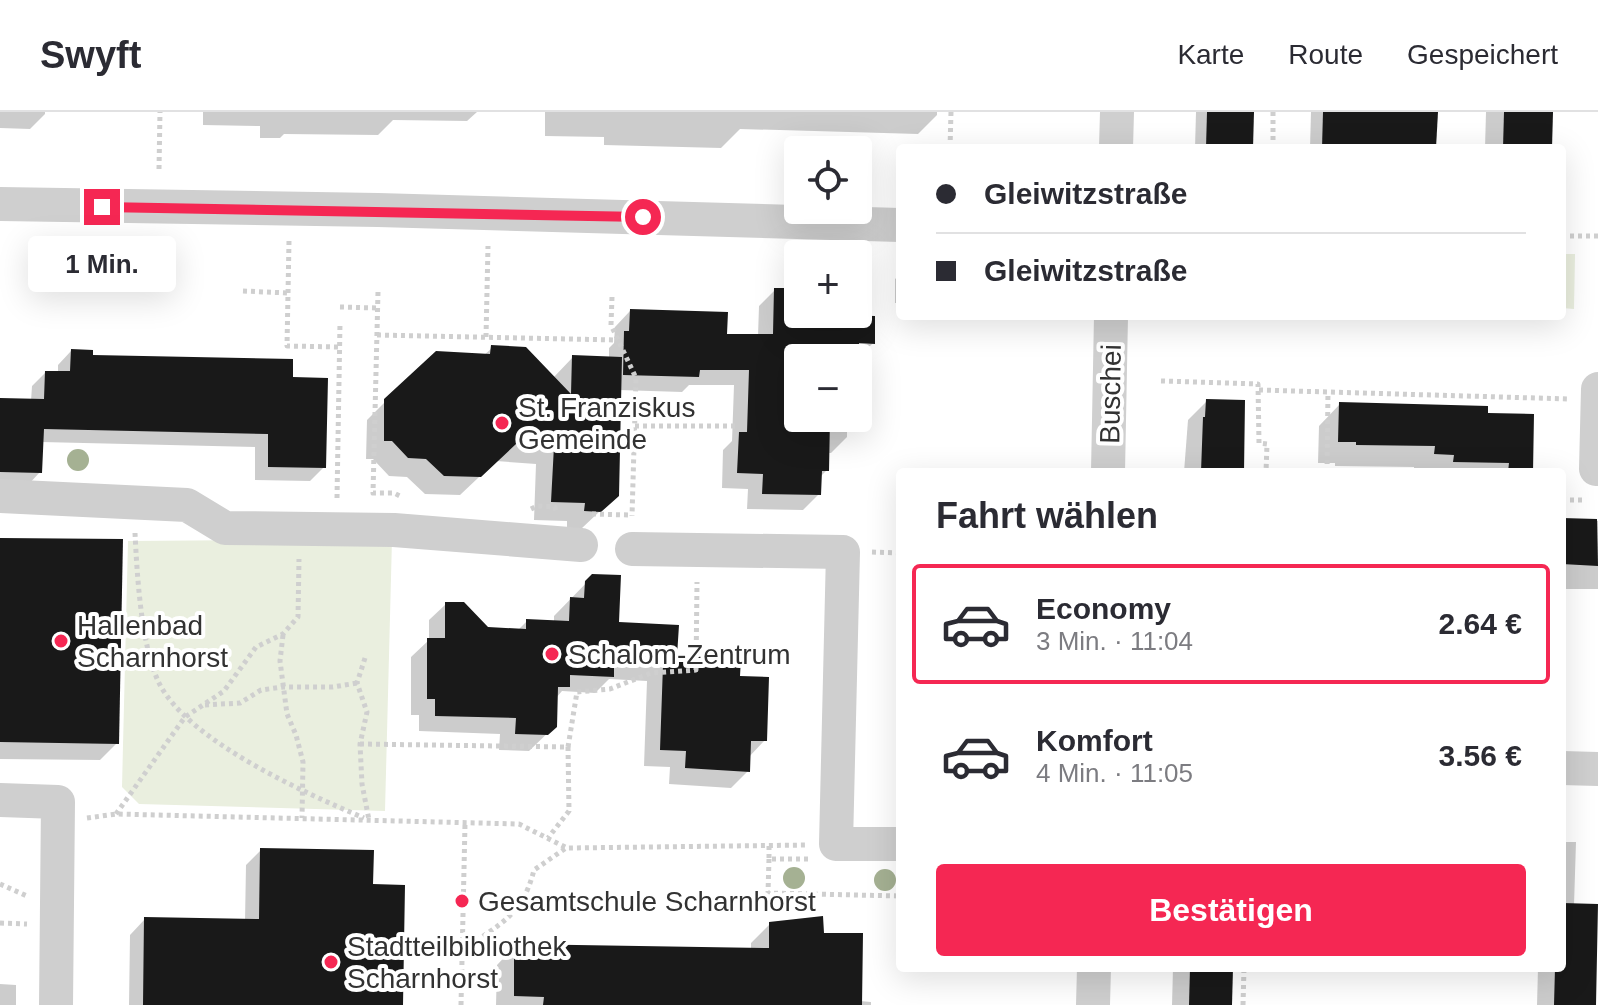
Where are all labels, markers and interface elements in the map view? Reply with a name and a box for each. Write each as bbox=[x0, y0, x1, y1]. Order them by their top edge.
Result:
text: Swyft bbox=[40, 34, 141, 76]
text: Karte bbox=[1177, 39, 1244, 70]
text: Route bbox=[1288, 39, 1363, 70]
text: Gespeichert bbox=[1407, 39, 1558, 70]
map controls bbox=[784, 136, 872, 432]
button: locate bbox=[784, 136, 872, 224]
text: Gleiwitzstraße bbox=[984, 177, 1187, 210]
route end bbox=[84, 189, 120, 225]
route start bbox=[625, 199, 661, 235]
callout: 1 Min. bbox=[28, 235, 176, 291]
button: + bbox=[784, 240, 872, 328]
text: 1 Min. bbox=[65, 249, 139, 279]
text: Gleiwitzstraße bbox=[984, 254, 1187, 287]
button: − bbox=[784, 344, 872, 432]
street label: Buschei bbox=[1094, 344, 1127, 444]
place label: St. Franziskus Gemeinde bbox=[518, 392, 695, 455]
marker: St. Franziskus Gemeinde bbox=[493, 414, 511, 432]
text: Fahrt wählen bbox=[936, 495, 1158, 536]
icon: car bbox=[940, 588, 1012, 660]
text: Economy bbox=[1036, 592, 1171, 625]
text: 2.64 € bbox=[1439, 607, 1522, 640]
place label: Hallenbad Scharnhorst bbox=[77, 610, 228, 673]
text: 3 Min. · 11:04 bbox=[1036, 626, 1193, 656]
marker: Hallenbad Scharnhorst bbox=[52, 632, 70, 650]
place label: Schalom-Zentrum bbox=[568, 639, 791, 670]
marker: Schalom-Zentrum bbox=[543, 645, 561, 663]
icon: car bbox=[940, 720, 1012, 792]
text: Komfort bbox=[1036, 724, 1153, 757]
text: 3.56 € bbox=[1439, 739, 1522, 772]
text: 4 Min. · 11:05 bbox=[1036, 758, 1193, 788]
button: Bestätigen bbox=[936, 864, 1526, 956]
place label: Gesamtschule Scharnhorst bbox=[478, 886, 816, 917]
marker: Gesamtschule Scharnhorst bbox=[453, 892, 471, 910]
place label: Stadtteilbibliothek Scharnhorst bbox=[347, 931, 567, 994]
marker: Stadtteilbibliothek Scharnhorst bbox=[322, 953, 340, 971]

